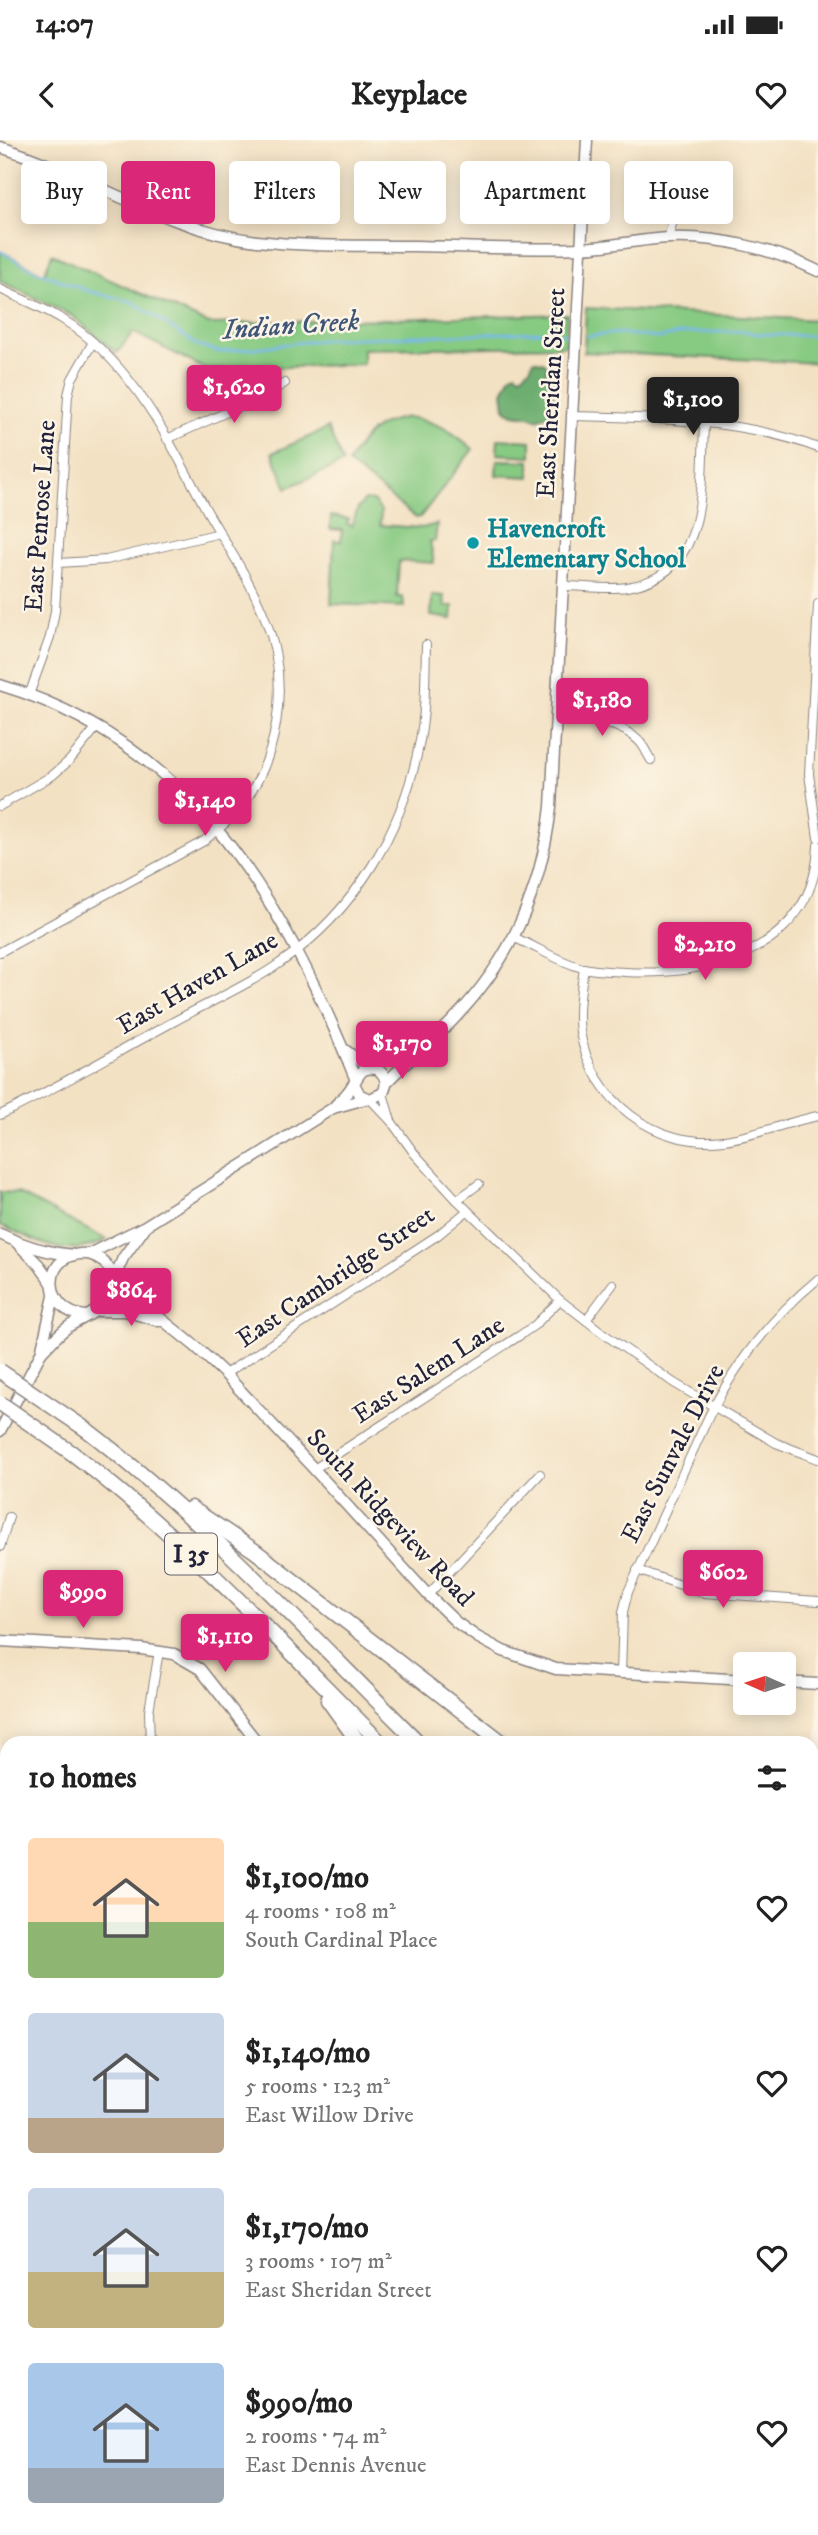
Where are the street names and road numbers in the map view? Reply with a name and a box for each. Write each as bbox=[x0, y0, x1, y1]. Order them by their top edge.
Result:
street label: East Sheridan Street bbox=[529, 287, 573, 499]
street label: East Penrose Lane bbox=[17, 419, 64, 613]
street label: East Haven Lane bbox=[111, 924, 284, 1043]
street label: East Cambridge Street bbox=[231, 1199, 441, 1356]
street label: East Salem Lane bbox=[347, 1309, 511, 1432]
street label: East Sunvale Drive bbox=[614, 1359, 733, 1549]
street label: South Ridgeview Road bbox=[299, 1422, 481, 1614]
road number: I 35 bbox=[165, 1534, 217, 1574]

